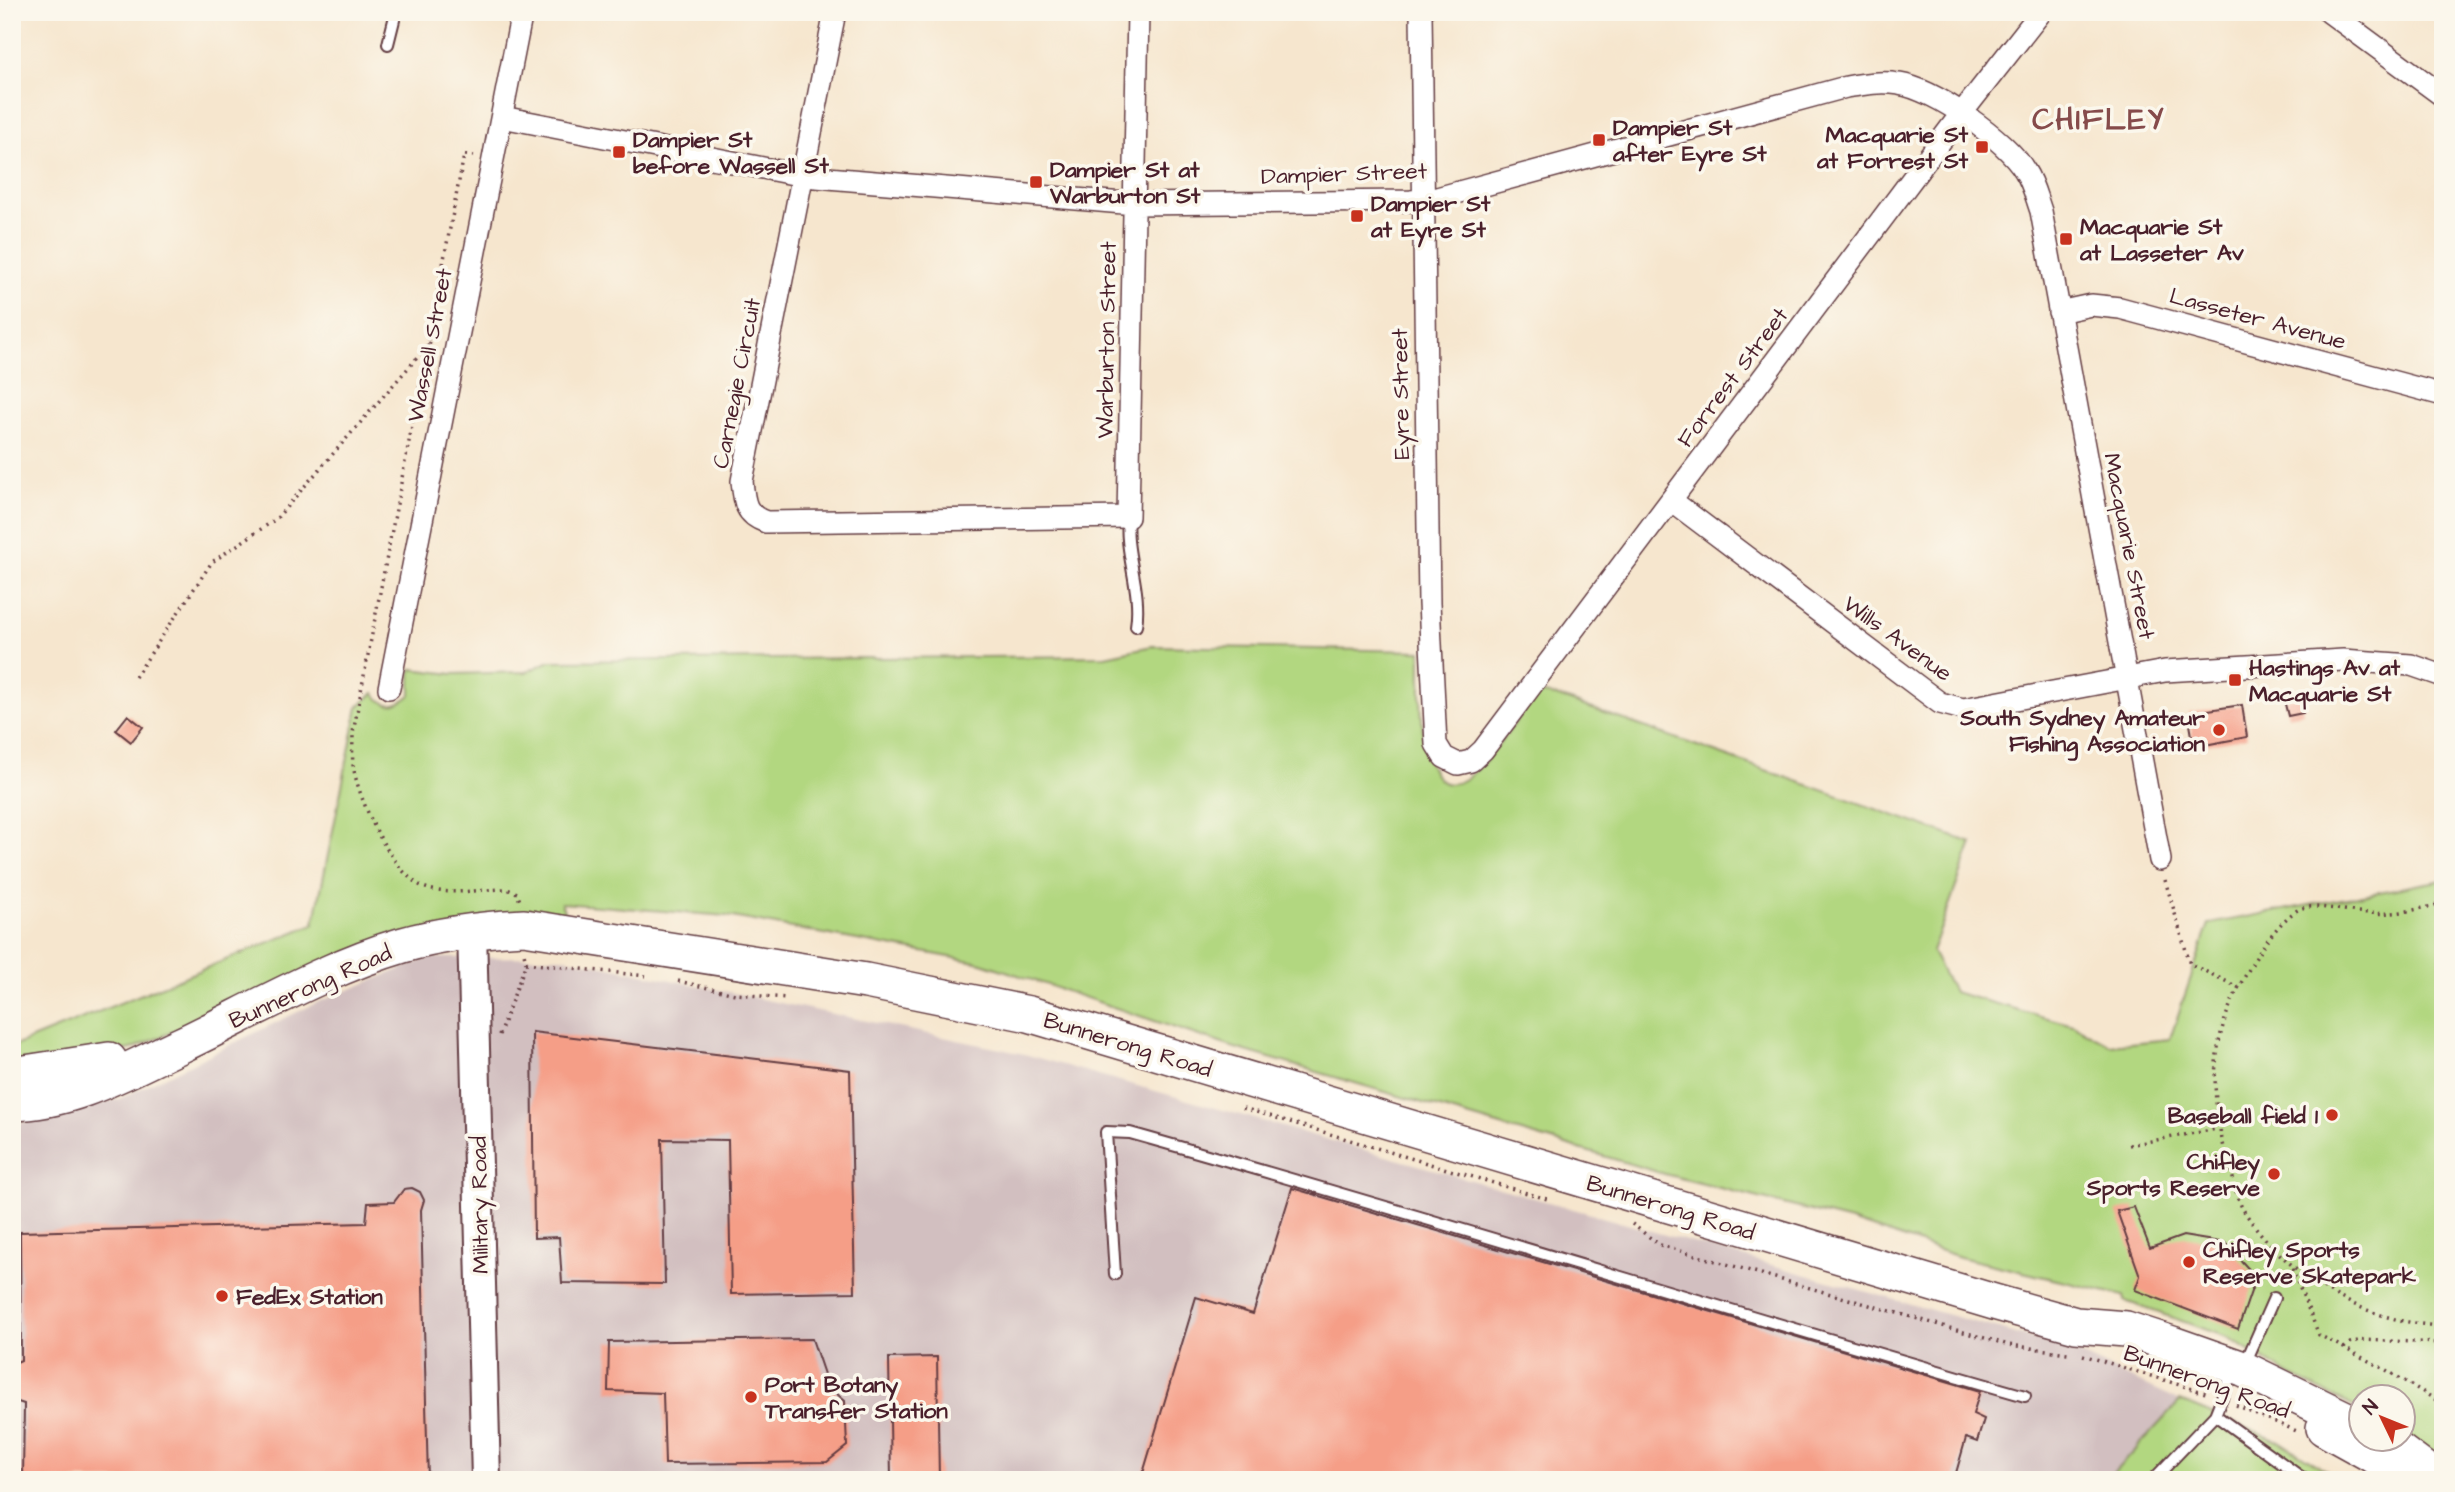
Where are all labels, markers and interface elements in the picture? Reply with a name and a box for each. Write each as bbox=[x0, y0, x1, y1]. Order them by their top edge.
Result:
district label: CHIFLEY bbox=[2032, 99, 2166, 141]
place label: Dampier St after Eyre St bbox=[1612, 112, 1767, 172]
place label: Macquarie St at Forrest St bbox=[1816, 119, 1969, 177]
place label: Dampier St before Wassell St bbox=[633, 124, 829, 182]
marker: Dampier St after Eyre St bbox=[1591, 132, 1607, 148]
marker: Macquarie St at Forrest St bbox=[1974, 139, 1990, 155]
marker: Dampier St before Wassell St bbox=[611, 144, 627, 160]
place label: Dampier St at Warburton St bbox=[1049, 154, 1201, 212]
street label: Dampier Street bbox=[1260, 155, 1428, 193]
marker: Dampier St at Warburton St bbox=[1028, 174, 1044, 190]
place label: Dampier St at Eyre St bbox=[1370, 188, 1491, 248]
marker: Dampier St at Eyre St bbox=[1349, 208, 1365, 224]
place label: Macquarie St at Lasseter Av bbox=[2079, 211, 2245, 269]
marker: Macquarie St at Lasseter Av bbox=[2058, 231, 2074, 247]
street label: Warburton Street bbox=[1089, 240, 1125, 439]
street label: Wassell Street bbox=[399, 265, 461, 425]
street label: Lasseter Avenue bbox=[2166, 280, 2350, 358]
street label: Carnegie Circuit bbox=[705, 295, 770, 471]
street label: Forrest Street bbox=[1670, 300, 1796, 454]
street label: Eyre Street bbox=[1384, 327, 1419, 460]
street label: Macquarie Street bbox=[2095, 450, 2163, 643]
street label: Wills Avenue bbox=[1836, 588, 1959, 689]
place label: Hastings Av at Macquarie St bbox=[2249, 652, 2401, 710]
marker: Hastings Av at Macquarie St bbox=[2227, 672, 2243, 688]
place label: South Sydney Amateur Fishing Association bbox=[1959, 702, 2205, 761]
marker: South Sydney Amateur Fishing Association bbox=[2211, 722, 2227, 738]
street label: Bunnerong Road bbox=[224, 937, 397, 1038]
street label: Bunnerong Road bbox=[1039, 1004, 1216, 1087]
place label: Baseball field 1 bbox=[2168, 1100, 2318, 1132]
marker: Baseball field 1 bbox=[2324, 1107, 2340, 1123]
street label: Military Road bbox=[463, 1136, 498, 1274]
place label: Chifley Sports Reserve bbox=[2086, 1146, 2261, 1204]
marker: Chifley Sports Reserve bbox=[2266, 1166, 2282, 1182]
street label: Bunnerong Road bbox=[1582, 1167, 1759, 1250]
place label: Chifley Sports Reserve Skatepark bbox=[2203, 1234, 2417, 1292]
marker: Chifley Sports Reserve Skatepark bbox=[2181, 1254, 2197, 1270]
place label: FedEx Station bbox=[236, 1281, 383, 1313]
marker: FedEx Station bbox=[214, 1288, 230, 1304]
street label: Bunnerong Road bbox=[2119, 1337, 2294, 1428]
place label: Port Botany Transfer Station bbox=[764, 1369, 948, 1427]
north arrow bbox=[2346, 1384, 2416, 1454]
marker: Port Botany Transfer Station bbox=[743, 1389, 759, 1405]
text: N bbox=[2357, 1394, 2385, 1421]

